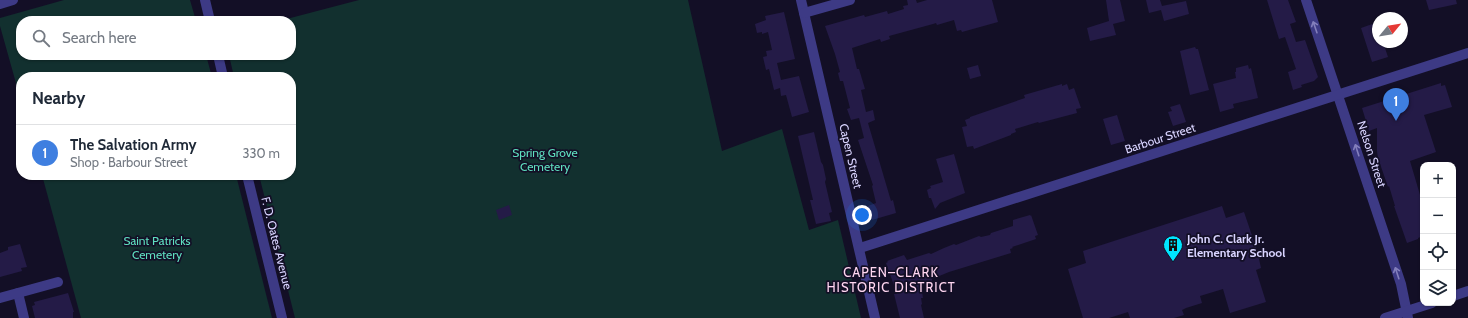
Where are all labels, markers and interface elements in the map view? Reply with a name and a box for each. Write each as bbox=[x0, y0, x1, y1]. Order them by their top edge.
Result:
north arrow bbox=[1372, 12, 1408, 48]
search box bbox=[16, 16, 296, 60]
one-way arrow bbox=[1311, 21, 1319, 33]
icon: search bbox=[30, 27, 52, 49]
text: Search here bbox=[62, 29, 137, 47]
text: Nearby bbox=[32, 88, 85, 108]
pin: 1 bbox=[1383, 88, 1409, 121]
street label: Barbour Street bbox=[1123, 119, 1197, 157]
street label: Nelson Street bbox=[1354, 119, 1390, 189]
street label: Capen Street bbox=[836, 122, 866, 190]
text: The Salvation Army bbox=[70, 136, 197, 154]
one-way arrow bbox=[1352, 144, 1360, 156]
text: 1 bbox=[43, 145, 47, 161]
text: 330 m bbox=[243, 145, 280, 161]
park label: Spring Grove Cemetery bbox=[512, 145, 578, 174]
text: Shop · Barbour Street bbox=[70, 154, 188, 170]
map controls bbox=[1420, 162, 1456, 306]
button: + bbox=[1420, 162, 1456, 198]
street label: F. D. Oates Avenue bbox=[258, 195, 296, 291]
button: − bbox=[1420, 198, 1456, 234]
your location bbox=[852, 205, 872, 225]
place label: John C. Clark Jr. Elementary School bbox=[1186, 231, 1285, 260]
park label: Saint Patricks Cemetery bbox=[123, 233, 191, 262]
building icon: John C. Clark Jr. Elementary School bbox=[1162, 234, 1184, 262]
button: locate bbox=[1420, 234, 1456, 270]
district label: CAPEN–CLARK HISTORIC DISTRICT bbox=[826, 264, 956, 295]
one-way arrow bbox=[1393, 268, 1401, 280]
button: layers bbox=[1420, 270, 1456, 306]

